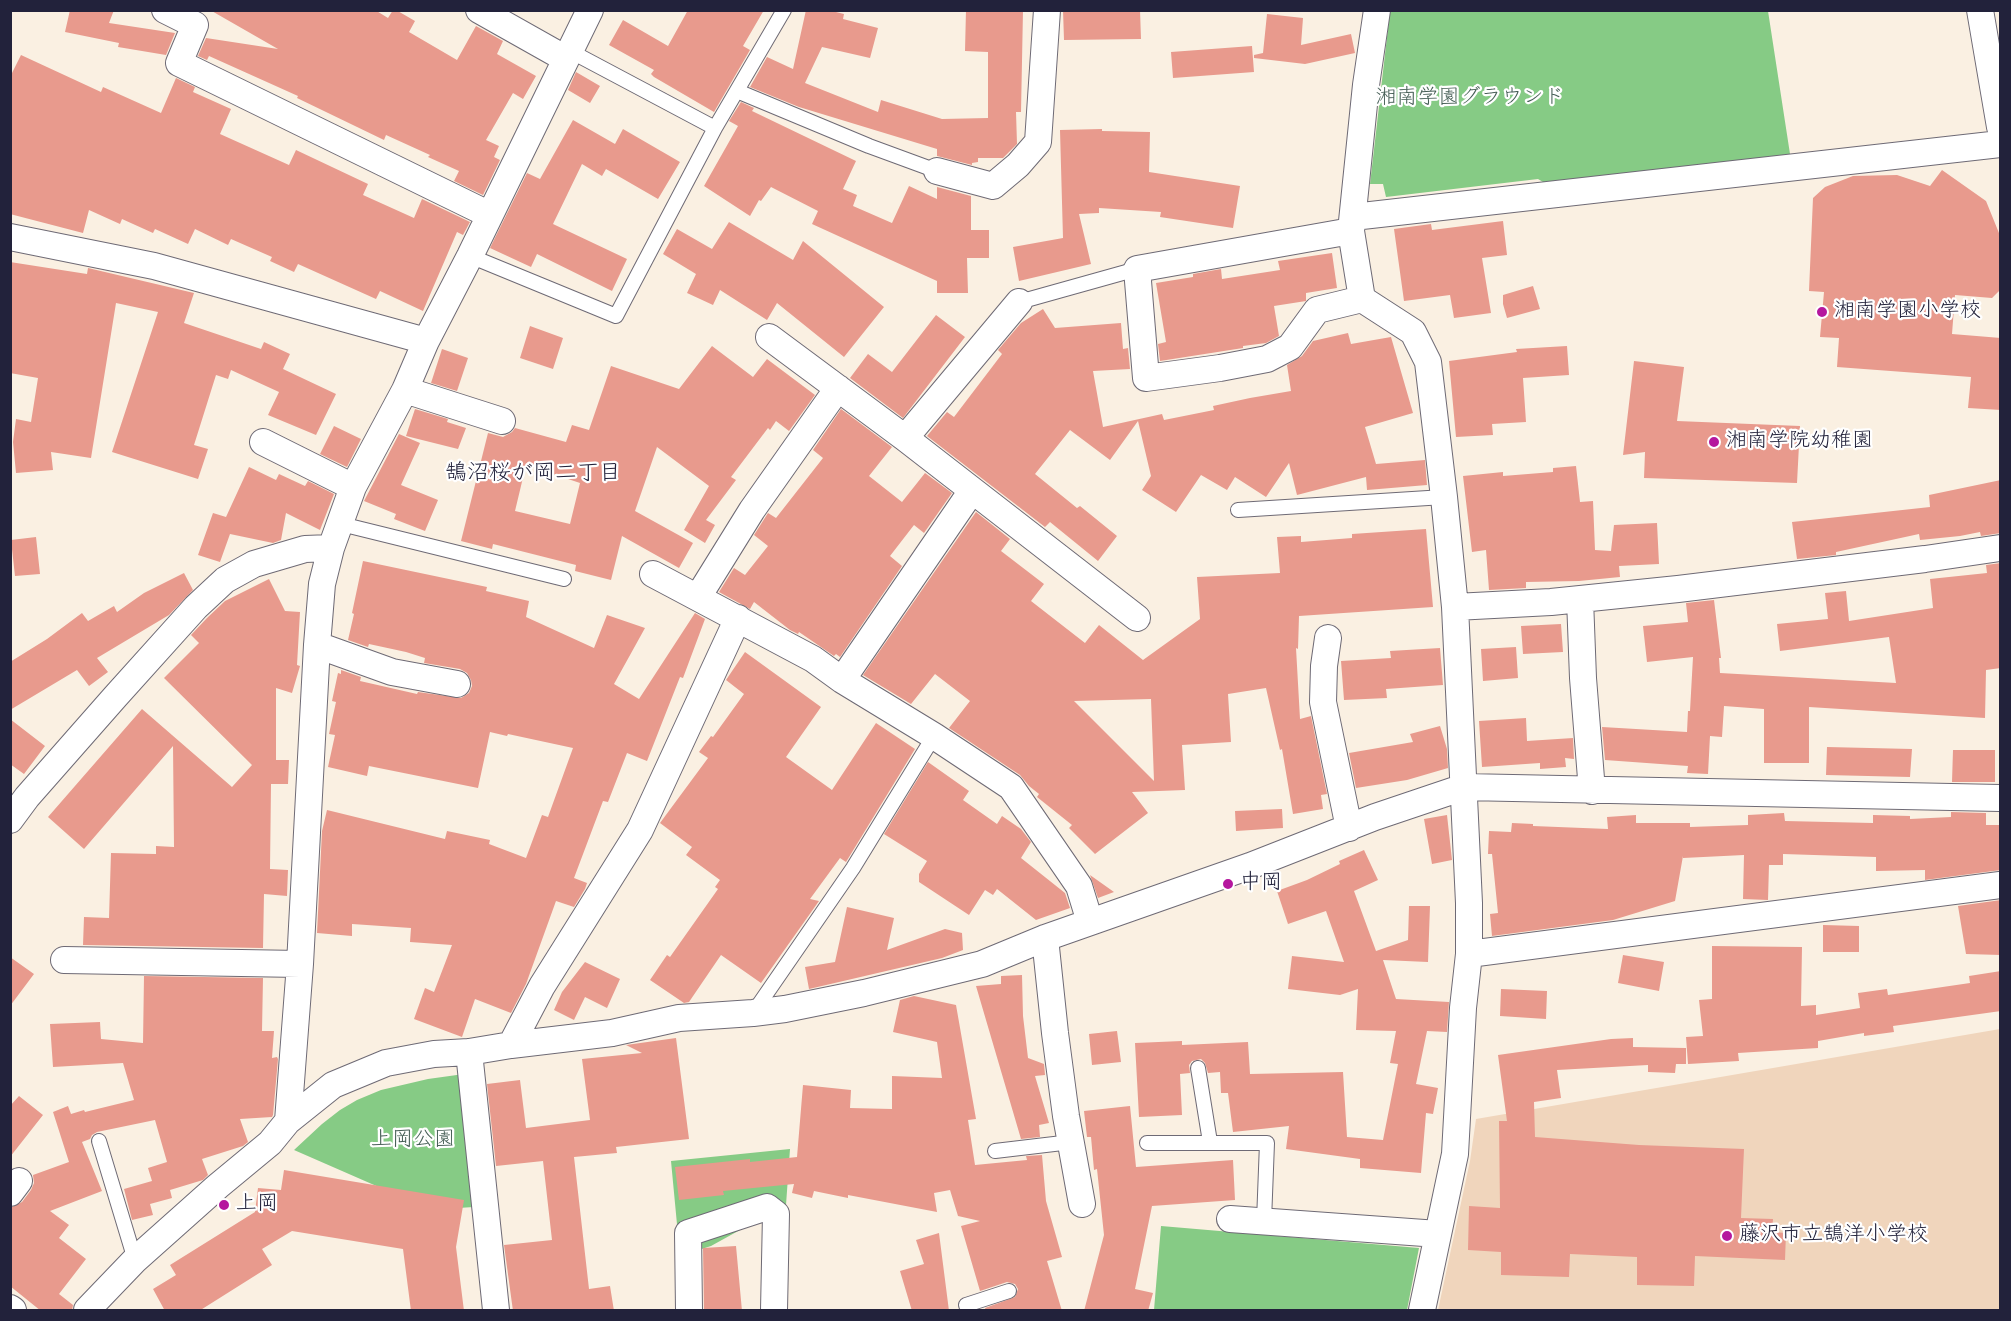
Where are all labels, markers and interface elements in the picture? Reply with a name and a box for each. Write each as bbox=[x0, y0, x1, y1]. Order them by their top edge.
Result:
park label: 湘南学園グラウンド bbox=[1376, 86, 1564, 112]
place label: 湘南学園小学校 bbox=[1834, 299, 1981, 325]
marker: 湘南学園小学校 bbox=[1815, 305, 1829, 319]
place label: 湘南学院幼稚園 bbox=[1726, 429, 1873, 455]
marker: 湘南学院幼稚園 bbox=[1707, 435, 1721, 449]
district label: 鵠沼桜が岡二丁目 bbox=[445, 461, 621, 487]
place label: 中岡 bbox=[1240, 871, 1282, 897]
marker: 中岡 bbox=[1221, 877, 1235, 891]
park label: 上岡公園 bbox=[371, 1128, 455, 1154]
place label: 上岡 bbox=[236, 1192, 278, 1218]
marker: 上岡 bbox=[217, 1198, 231, 1212]
place label: 藤沢市立鵠洋小学校 bbox=[1739, 1223, 1928, 1249]
marker: 藤沢市立鵠洋小学校 bbox=[1720, 1229, 1734, 1243]

